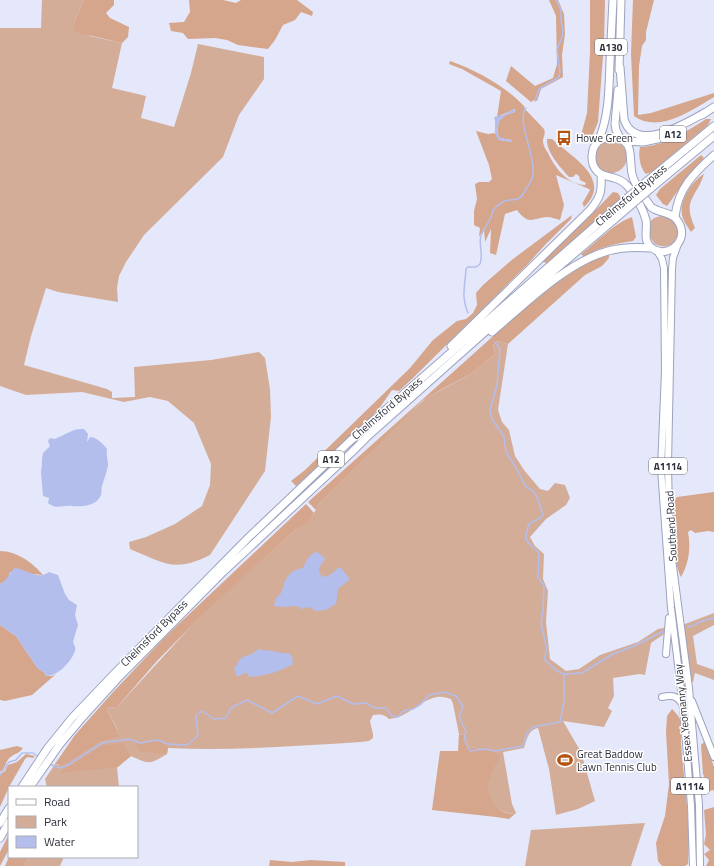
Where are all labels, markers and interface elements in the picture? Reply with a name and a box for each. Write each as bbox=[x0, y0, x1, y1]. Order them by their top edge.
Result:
road number: A130 bbox=[595, 39, 627, 55]
road number: A12 bbox=[660, 126, 686, 142]
bus stop icon: Howe Green bbox=[555, 129, 573, 147]
place label: Howe Green bbox=[576, 130, 633, 146]
street label: Chelmsford Bypass bbox=[592, 160, 670, 230]
street label: Chelmsford Bypass bbox=[348, 373, 426, 443]
road number: A12 bbox=[318, 451, 344, 467]
road number: A1114 bbox=[649, 458, 687, 474]
street label: Southend Road bbox=[661, 490, 681, 562]
street label: Chelmsford Bypass bbox=[117, 596, 191, 670]
street label: Essex Yeomanry Way bbox=[670, 663, 696, 763]
place label: Great Baddow Lawn Tennis Club bbox=[577, 746, 657, 775]
sports icon: Great Baddow Lawn Tennis Club bbox=[556, 751, 574, 769]
road number: A1114 bbox=[671, 778, 709, 794]
legend bbox=[8, 786, 138, 858]
text: Road bbox=[44, 792, 70, 811]
text: Park bbox=[44, 812, 67, 831]
text: Water bbox=[44, 832, 75, 851]

